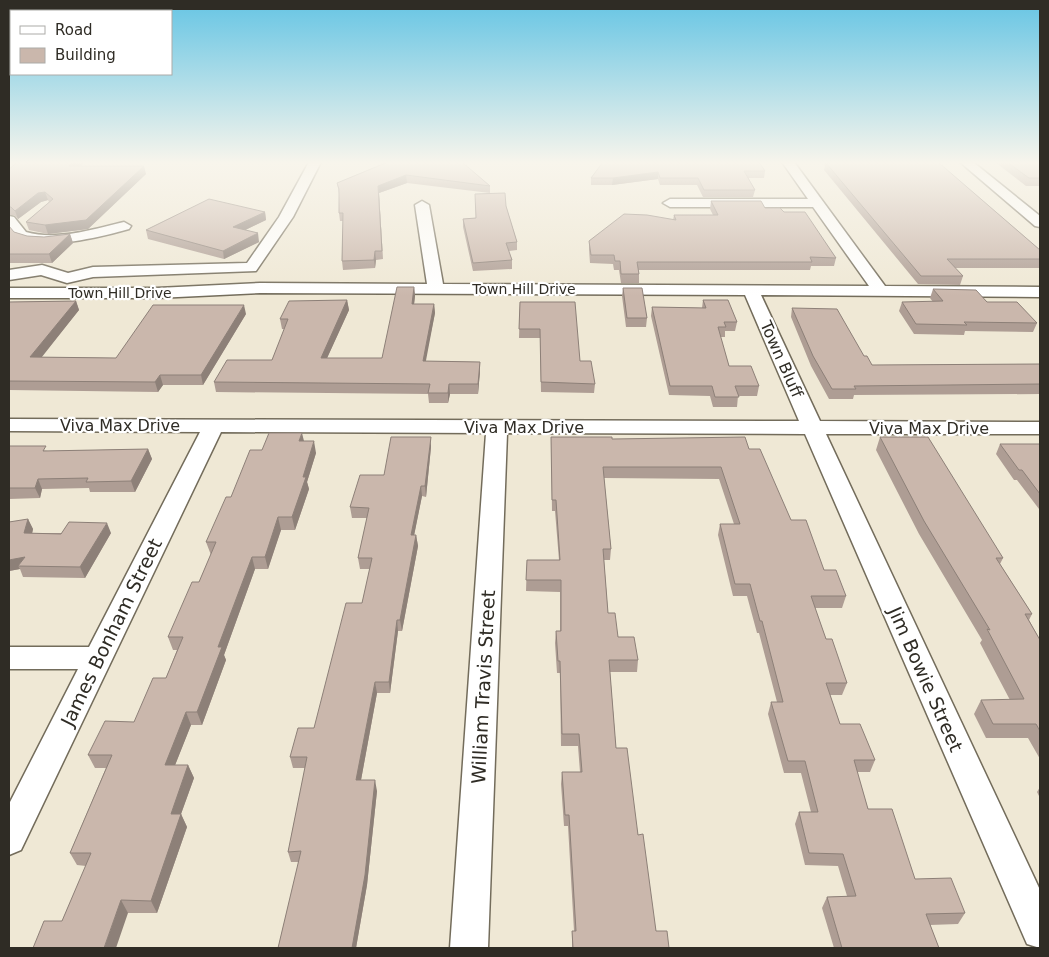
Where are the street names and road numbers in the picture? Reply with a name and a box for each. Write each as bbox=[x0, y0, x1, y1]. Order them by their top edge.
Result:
street label: Town Hill Drive bbox=[471, 281, 576, 297]
street label: Town Hill Drive bbox=[67, 285, 172, 301]
street label: Town Bluff bbox=[756, 317, 807, 401]
street label: Viva Max Drive bbox=[60, 416, 180, 435]
street label: Viva Max Drive bbox=[464, 418, 584, 437]
street label: Viva Max Drive bbox=[869, 419, 989, 438]
street label: James Bonham Street bbox=[56, 535, 166, 730]
street label: William Travis Street bbox=[467, 589, 499, 785]
street label: Jim Bowie Street bbox=[884, 602, 968, 755]

